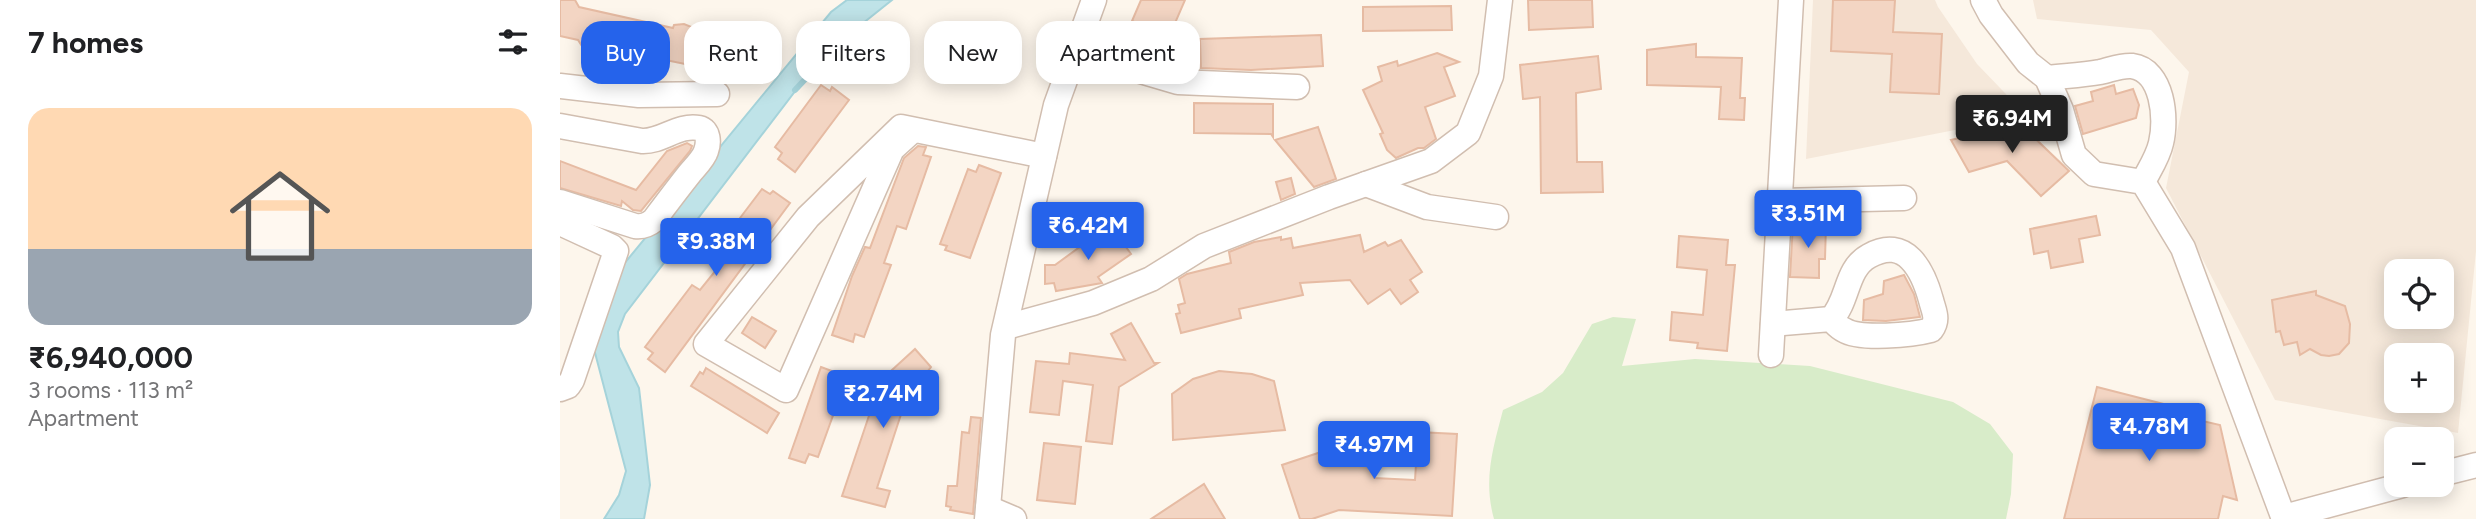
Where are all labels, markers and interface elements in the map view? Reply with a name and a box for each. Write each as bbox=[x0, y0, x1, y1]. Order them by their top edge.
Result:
chip: Buy bbox=[581, 21, 670, 84]
chip: Rent bbox=[684, 21, 782, 84]
chip: Filters bbox=[796, 21, 910, 84]
chip: New bbox=[924, 21, 1022, 84]
chip: Apartment bbox=[1036, 21, 1200, 84]
icon: filters bbox=[494, 23, 532, 61]
text: 7 homes bbox=[28, 24, 143, 61]
pin: ₹6.94M bbox=[1955, 96, 2069, 155]
text: ₹6.94M bbox=[1972, 104, 2052, 132]
icon: home bbox=[217, 153, 343, 279]
pin: ₹3.51M bbox=[1751, 190, 1865, 250]
text: ₹3.51M bbox=[1770, 199, 1846, 227]
pin: ₹6.42M bbox=[1031, 202, 1145, 262]
text: ₹6.42M bbox=[1048, 211, 1128, 239]
pin: ₹9.38M bbox=[659, 218, 773, 278]
text: ₹9.38M bbox=[676, 227, 756, 255]
map controls bbox=[2384, 259, 2454, 497]
button: locate bbox=[2384, 259, 2454, 329]
text: ₹6,940,000 bbox=[28, 339, 193, 376]
button: + bbox=[2384, 343, 2454, 413]
pin: ₹2.74M bbox=[826, 370, 940, 430]
text: 3 rooms · 113 m² bbox=[28, 376, 193, 404]
text: ₹2.74M bbox=[843, 379, 923, 407]
text: Apartment bbox=[28, 404, 139, 432]
pin: ₹4.78M bbox=[2092, 404, 2206, 463]
text: ₹4.78M bbox=[2109, 412, 2189, 440]
pin: ₹4.97M bbox=[1317, 421, 1431, 481]
button: − bbox=[2384, 427, 2454, 497]
text: ₹4.97M bbox=[1334, 430, 1414, 458]

